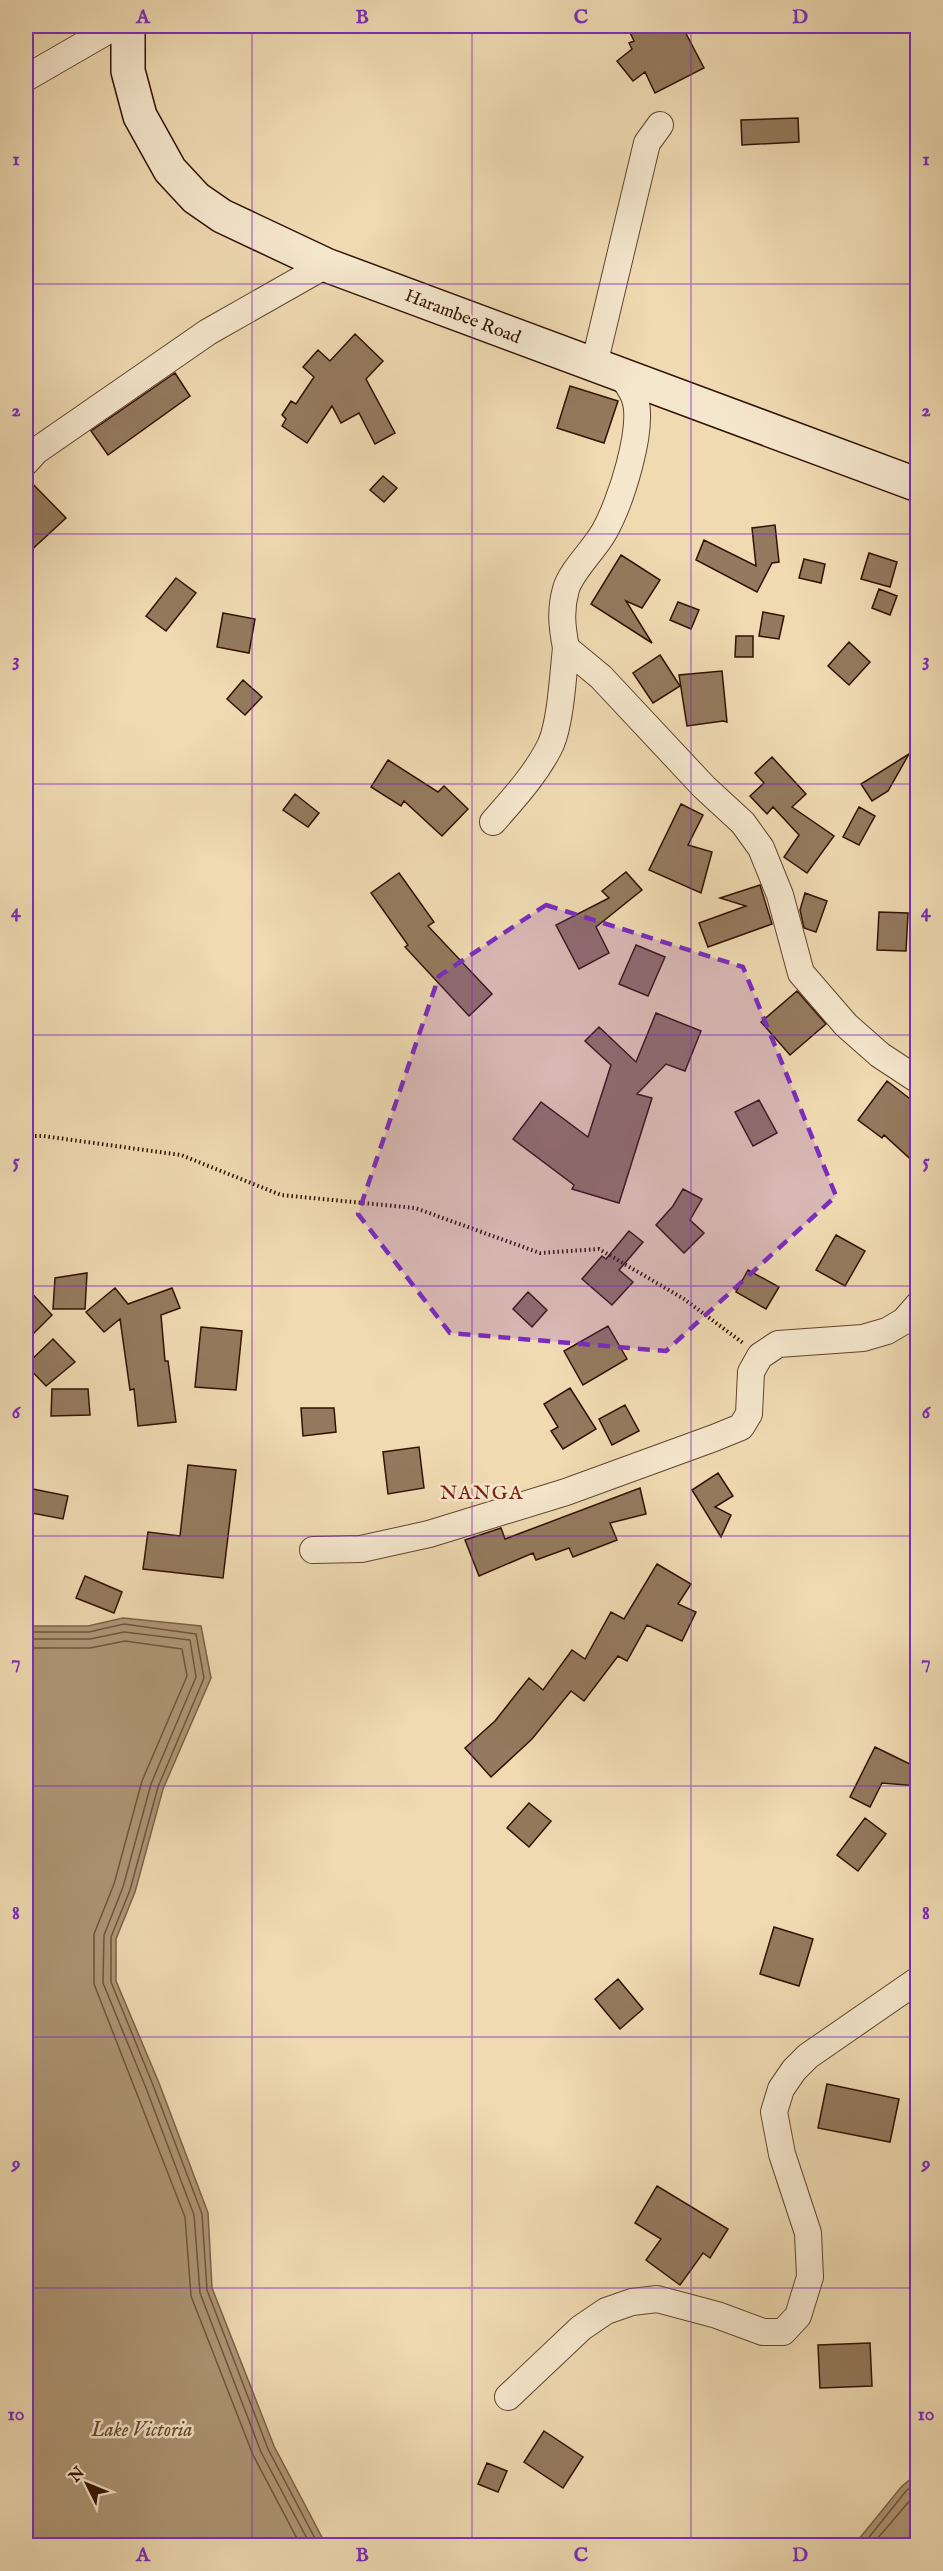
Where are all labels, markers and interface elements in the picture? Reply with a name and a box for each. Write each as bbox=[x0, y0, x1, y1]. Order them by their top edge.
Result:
text: A bbox=[135, 5, 151, 30]
text: B bbox=[355, 5, 369, 30]
text: C bbox=[574, 5, 588, 30]
text: D bbox=[792, 5, 808, 30]
text: 1 bbox=[12, 147, 20, 172]
text: 1 bbox=[922, 147, 930, 172]
street label: Harambee Road bbox=[401, 285, 524, 350]
text: 2 bbox=[11, 398, 21, 423]
text: 2 bbox=[921, 398, 931, 423]
text: 3 bbox=[12, 648, 20, 673]
text: 3 bbox=[922, 648, 930, 673]
text: 4 bbox=[11, 899, 22, 924]
text: 4 bbox=[921, 899, 932, 924]
text: 5 bbox=[12, 1149, 20, 1174]
text: 5 bbox=[922, 1149, 930, 1174]
text: 6 bbox=[12, 1400, 22, 1425]
text: 6 bbox=[922, 1400, 932, 1425]
district label: NANGA bbox=[440, 1481, 524, 1506]
text: 7 bbox=[11, 1650, 21, 1675]
text: 7 bbox=[921, 1650, 931, 1675]
text: 8 bbox=[12, 1901, 20, 1926]
text: 8 bbox=[922, 1901, 930, 1926]
text: 9 bbox=[11, 2151, 21, 2176]
text: 9 bbox=[921, 2151, 931, 2176]
text: 10 bbox=[7, 2402, 25, 2427]
text: 10 bbox=[917, 2402, 935, 2427]
water label: Lake Victoria bbox=[91, 2418, 193, 2443]
north arrow bbox=[57, 2454, 117, 2514]
text: N bbox=[65, 2463, 90, 2488]
text: A bbox=[135, 2543, 151, 2568]
text: B bbox=[355, 2543, 369, 2568]
text: C bbox=[574, 2543, 588, 2568]
text: D bbox=[792, 2543, 808, 2568]

